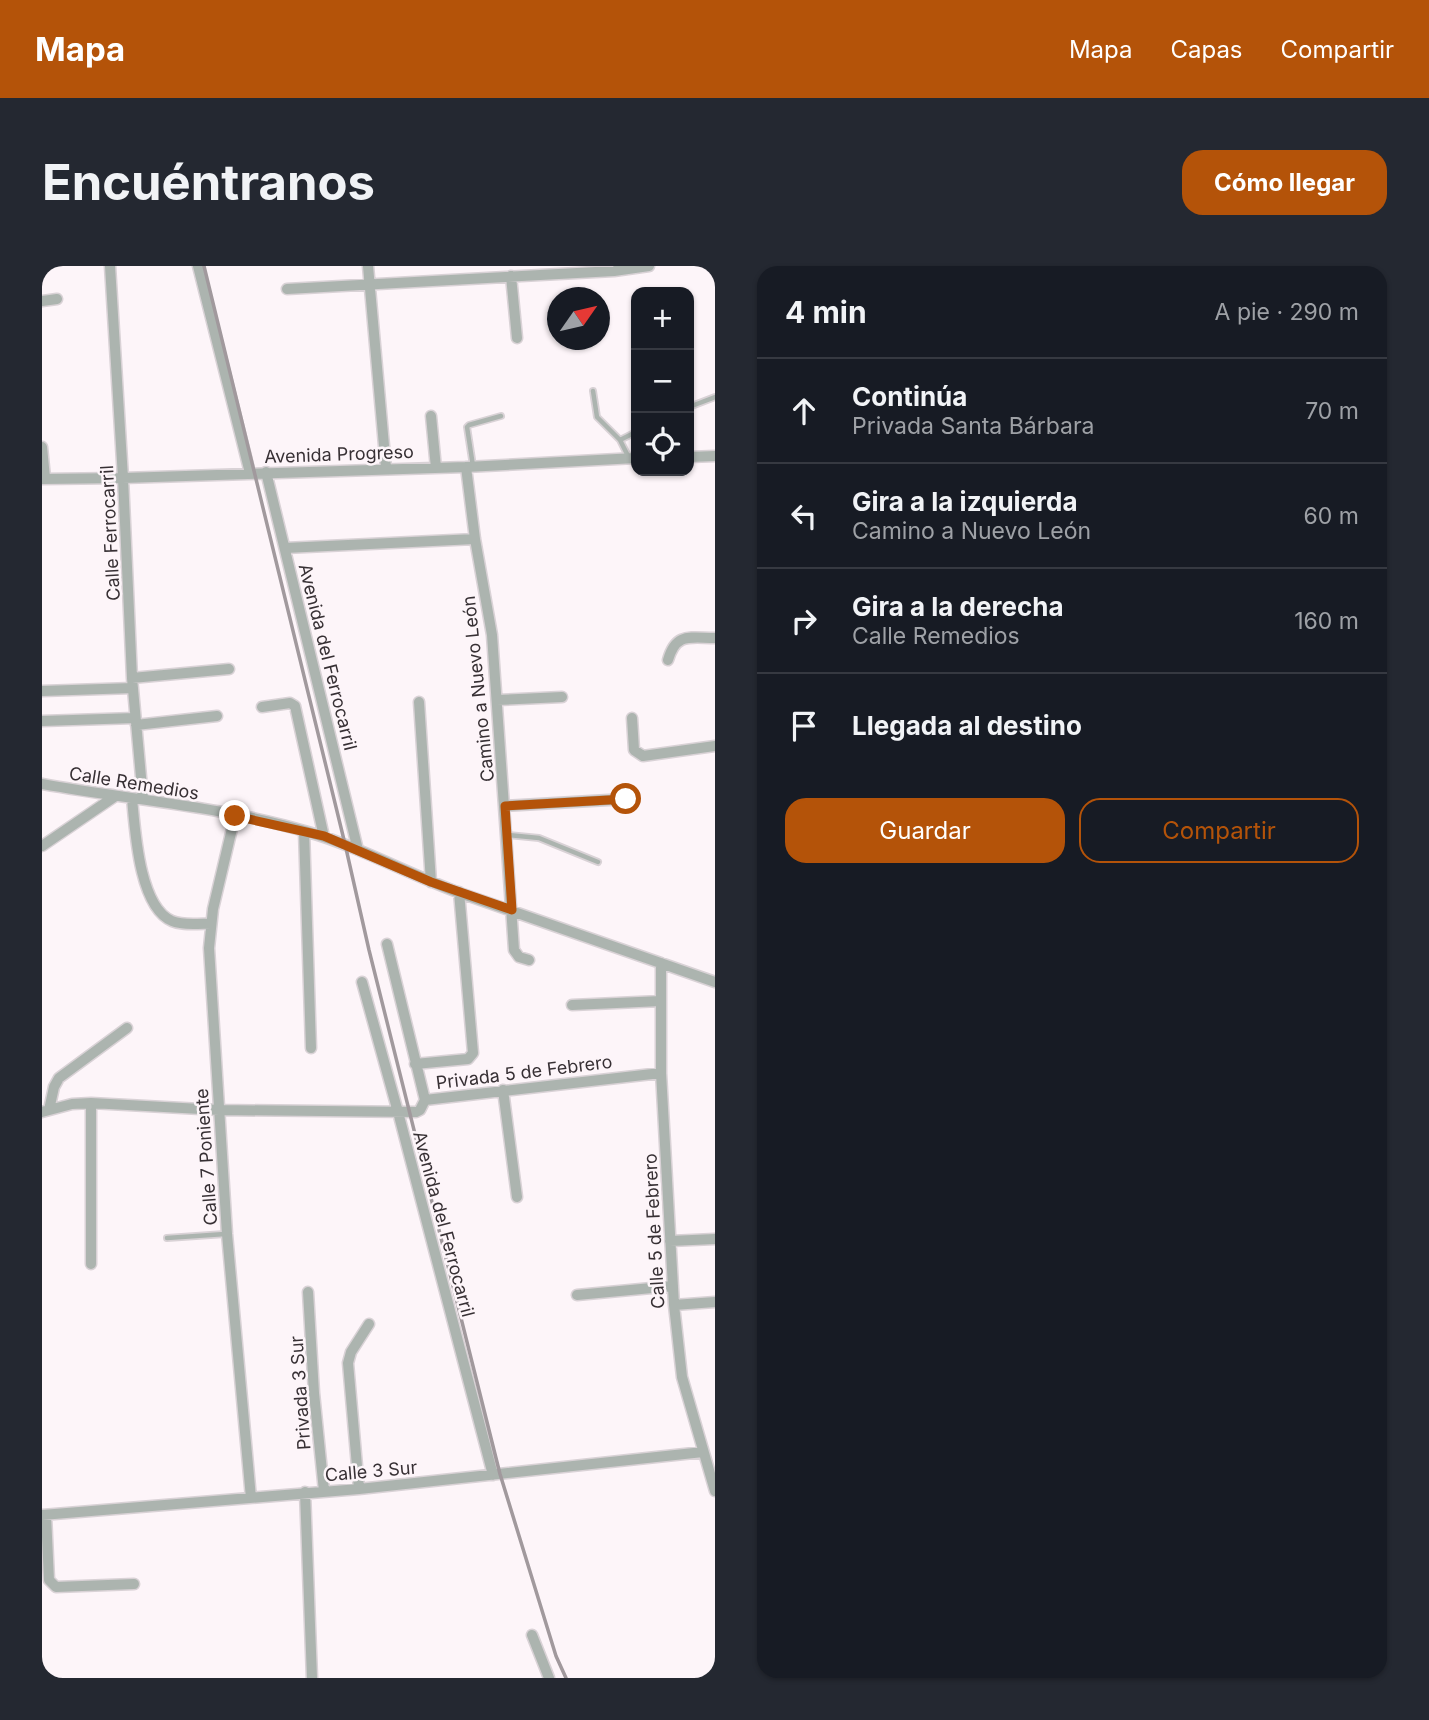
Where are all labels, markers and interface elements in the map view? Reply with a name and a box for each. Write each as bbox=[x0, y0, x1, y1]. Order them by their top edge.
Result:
text: Mapa bbox=[35, 29, 125, 69]
text: Mapa bbox=[1069, 35, 1132, 64]
text: Capas bbox=[1170, 35, 1243, 64]
text: Compartir bbox=[1281, 35, 1394, 64]
button: Cómo llegar bbox=[1182, 150, 1387, 215]
text: Encuéntranos bbox=[42, 153, 375, 212]
north arrow bbox=[547, 287, 610, 350]
map controls bbox=[631, 287, 694, 476]
button: + bbox=[631, 287, 694, 350]
text: 4 min bbox=[785, 294, 867, 330]
text: A pie · 290 m bbox=[1215, 298, 1359, 326]
button: − bbox=[631, 350, 694, 413]
text: Continúa bbox=[852, 381, 967, 412]
icon: ahead bbox=[785, 392, 823, 430]
text: 70 m bbox=[1305, 397, 1359, 425]
text: Privada Santa Bárbara bbox=[852, 412, 1095, 440]
button: locate bbox=[631, 413, 694, 476]
street label: Avenida Progreso bbox=[264, 441, 414, 467]
street label: Calle Ferrocarril bbox=[96, 465, 124, 601]
text: Gira a la izquierda bbox=[852, 486, 1078, 517]
icon: left bbox=[785, 497, 823, 535]
text: 60 m bbox=[1304, 502, 1359, 530]
text: Camino a Nuevo León bbox=[852, 517, 1091, 545]
street label: Avenida del Ferrocarril bbox=[295, 561, 361, 753]
text: Gira a la derecha bbox=[852, 591, 1064, 622]
street label: Camino a Nuevo León bbox=[458, 595, 498, 783]
icon: right bbox=[785, 602, 823, 640]
text: 160 m bbox=[1294, 607, 1359, 635]
text: Calle Remedios bbox=[852, 622, 1020, 650]
icon: arrive bbox=[785, 707, 823, 745]
text: Llegada al destino bbox=[852, 710, 1082, 741]
street label: Calle Remedios bbox=[68, 762, 200, 804]
route start bbox=[610, 783, 641, 814]
button: Guardar bbox=[785, 798, 1065, 863]
button: Compartir bbox=[1079, 798, 1359, 863]
route end bbox=[219, 800, 250, 831]
street label: Privada 5 de Febrero bbox=[435, 1051, 613, 1093]
street label: Calle 7 Poniente bbox=[191, 1088, 221, 1226]
street label: Avenida del Ferrocarril bbox=[409, 1129, 479, 1319]
street label: Calle 5 de Febrero bbox=[639, 1153, 669, 1309]
street label: Privada 3 Sur bbox=[286, 1335, 314, 1451]
street label: Calle 3 Sur bbox=[324, 1456, 418, 1485]

